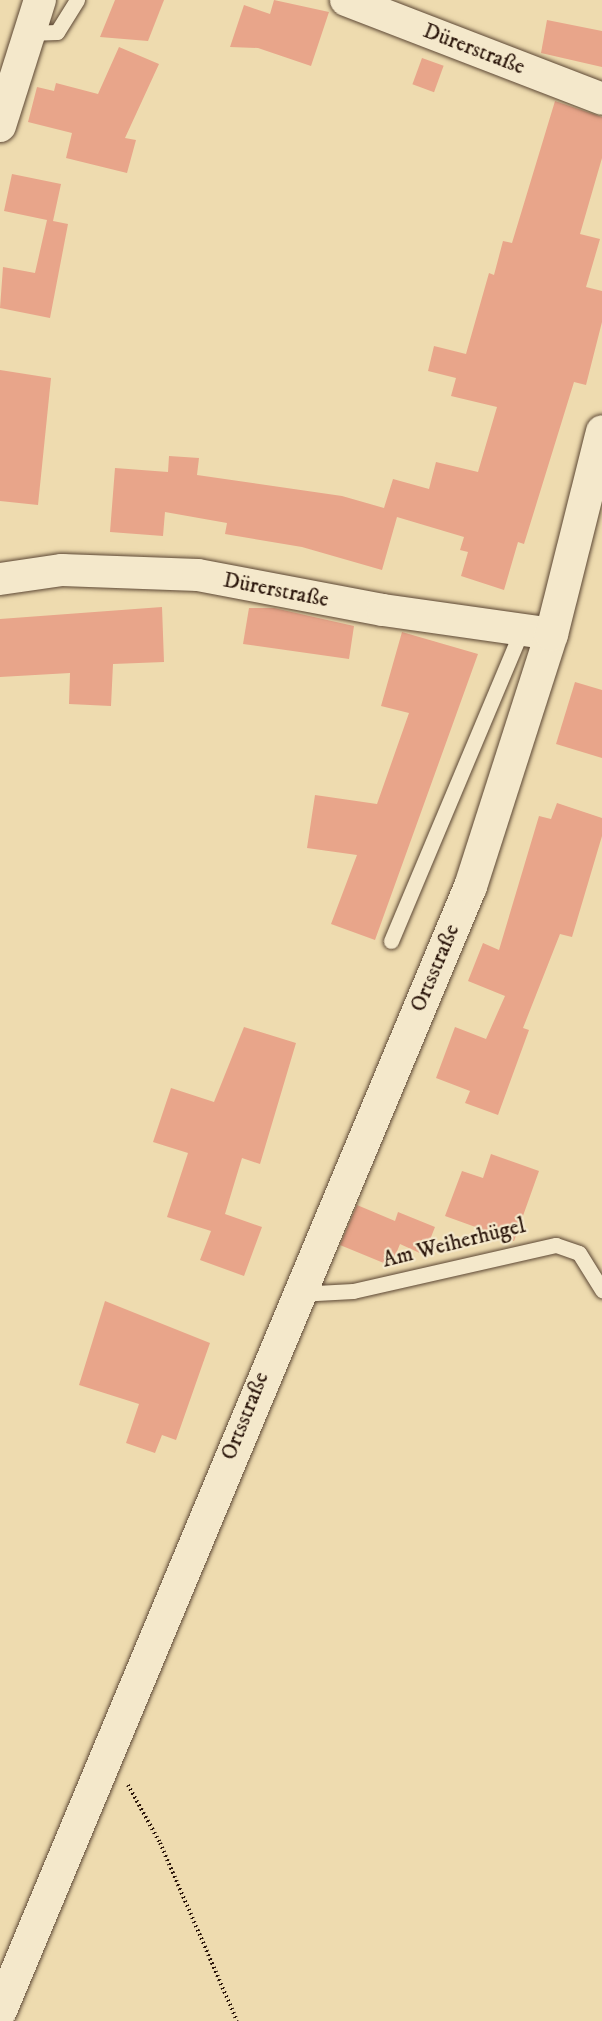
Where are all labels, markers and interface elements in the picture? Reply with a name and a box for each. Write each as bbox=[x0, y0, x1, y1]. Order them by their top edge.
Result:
street label: Dürerstraße bbox=[419, 18, 529, 80]
street label: Dürerstraße bbox=[221, 567, 331, 613]
street label: Ortsstraße bbox=[405, 920, 465, 1016]
street label: Am Weiherhügel bbox=[380, 1213, 528, 1273]
street label: Ortsstraße bbox=[215, 1368, 275, 1464]

